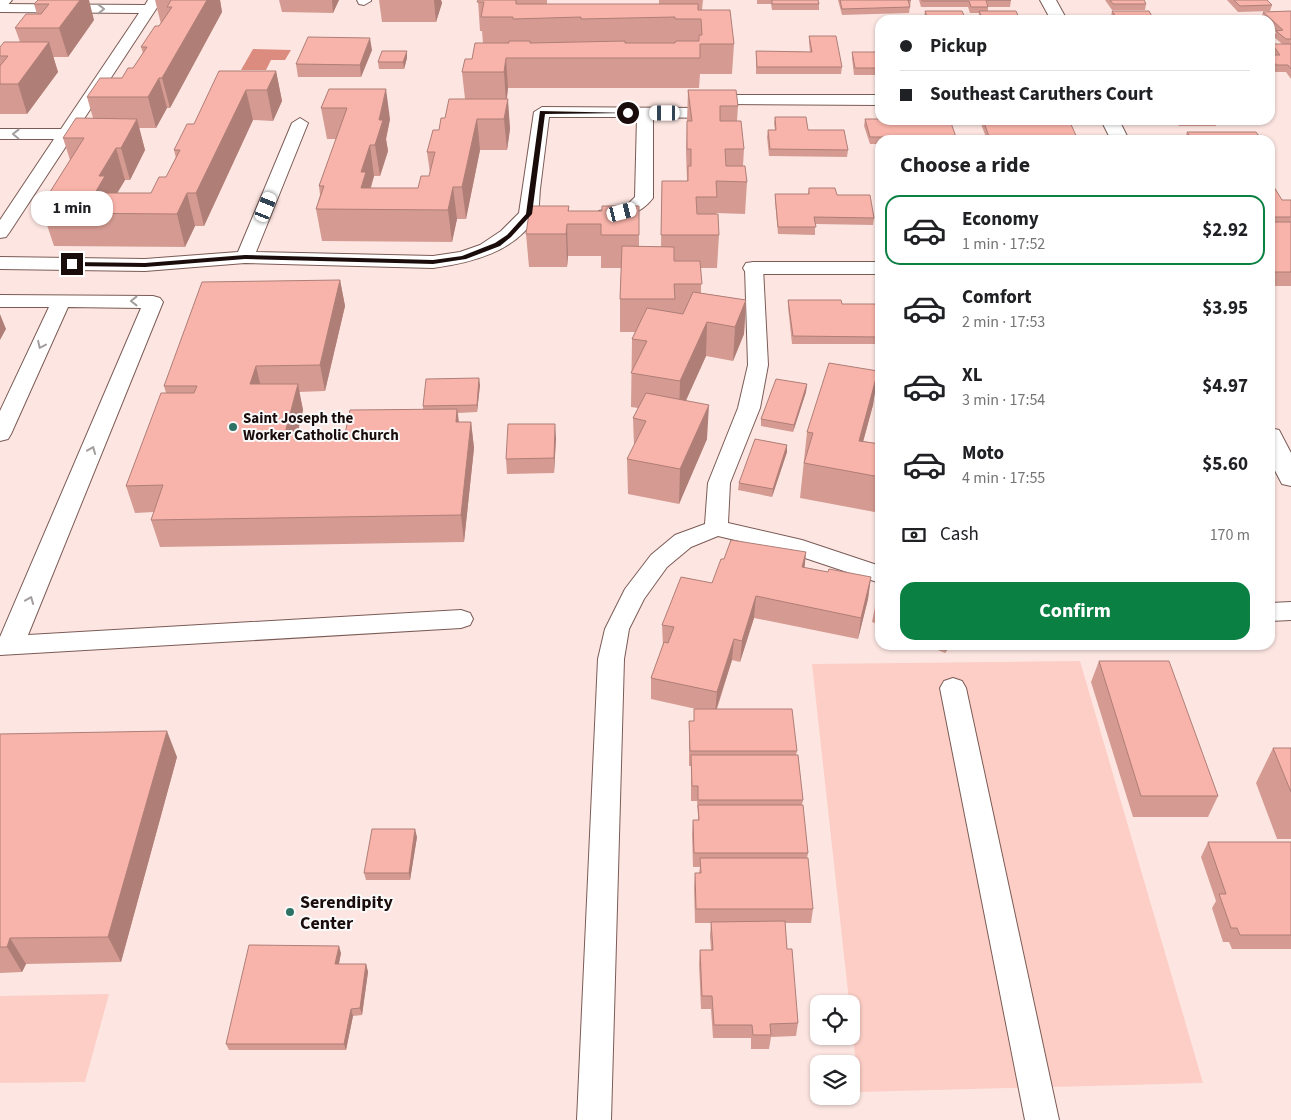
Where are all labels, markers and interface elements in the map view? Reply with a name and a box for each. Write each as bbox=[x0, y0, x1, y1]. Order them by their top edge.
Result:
one-way arrow bbox=[98, 4, 105, 14]
text: Pickup bbox=[930, 33, 987, 60]
text: Southeast Caruthers Court bbox=[930, 81, 1153, 108]
route start bbox=[617, 102, 639, 124]
car bbox=[650, 106, 680, 121]
one-way arrow bbox=[11, 129, 19, 139]
text: Choose a ride bbox=[900, 149, 1030, 181]
car bbox=[253, 190, 278, 224]
callout: 1 min bbox=[31, 192, 113, 226]
text: 1 min bbox=[53, 197, 91, 219]
car bbox=[605, 201, 638, 223]
text: Economy bbox=[962, 206, 1039, 233]
icon: car bbox=[902, 208, 947, 253]
text: $2.92 bbox=[1202, 217, 1248, 244]
text: 1 min · 17:52 bbox=[962, 233, 1045, 255]
route end bbox=[61, 253, 83, 275]
text: Comfort bbox=[962, 284, 1032, 311]
icon: car bbox=[902, 286, 947, 331]
text: $3.95 bbox=[1202, 295, 1248, 322]
one-way arrow bbox=[129, 296, 137, 306]
text: 2 min · 17:53 bbox=[962, 311, 1045, 333]
one-way arrow bbox=[37, 340, 47, 349]
text: XL bbox=[962, 362, 983, 389]
icon: car bbox=[902, 364, 947, 409]
text: $4.97 bbox=[1202, 373, 1248, 400]
text: 3 min · 17:54 bbox=[962, 389, 1045, 411]
place label: Saint Joseph the Worker Catholic Church bbox=[243, 408, 399, 446]
marker: Saint Joseph the Worker Catholic Church bbox=[227, 421, 239, 433]
text: Moto bbox=[962, 440, 1004, 467]
icon: car bbox=[902, 442, 947, 487]
one-way arrow bbox=[85, 446, 96, 455]
text: $5.60 bbox=[1202, 451, 1248, 478]
text: 4 min · 17:55 bbox=[962, 467, 1045, 489]
icon: cash bbox=[900, 521, 928, 549]
text: Cash bbox=[940, 521, 979, 548]
text: 170 m bbox=[1210, 524, 1250, 546]
button: Confirm bbox=[900, 582, 1250, 640]
one-way arrow bbox=[23, 596, 34, 605]
place label: Serendipity Center bbox=[300, 890, 393, 936]
marker: Serendipity Center bbox=[284, 906, 296, 918]
map controls bbox=[810, 995, 860, 1105]
button: locate bbox=[810, 995, 860, 1045]
button: layers bbox=[810, 1055, 860, 1105]

